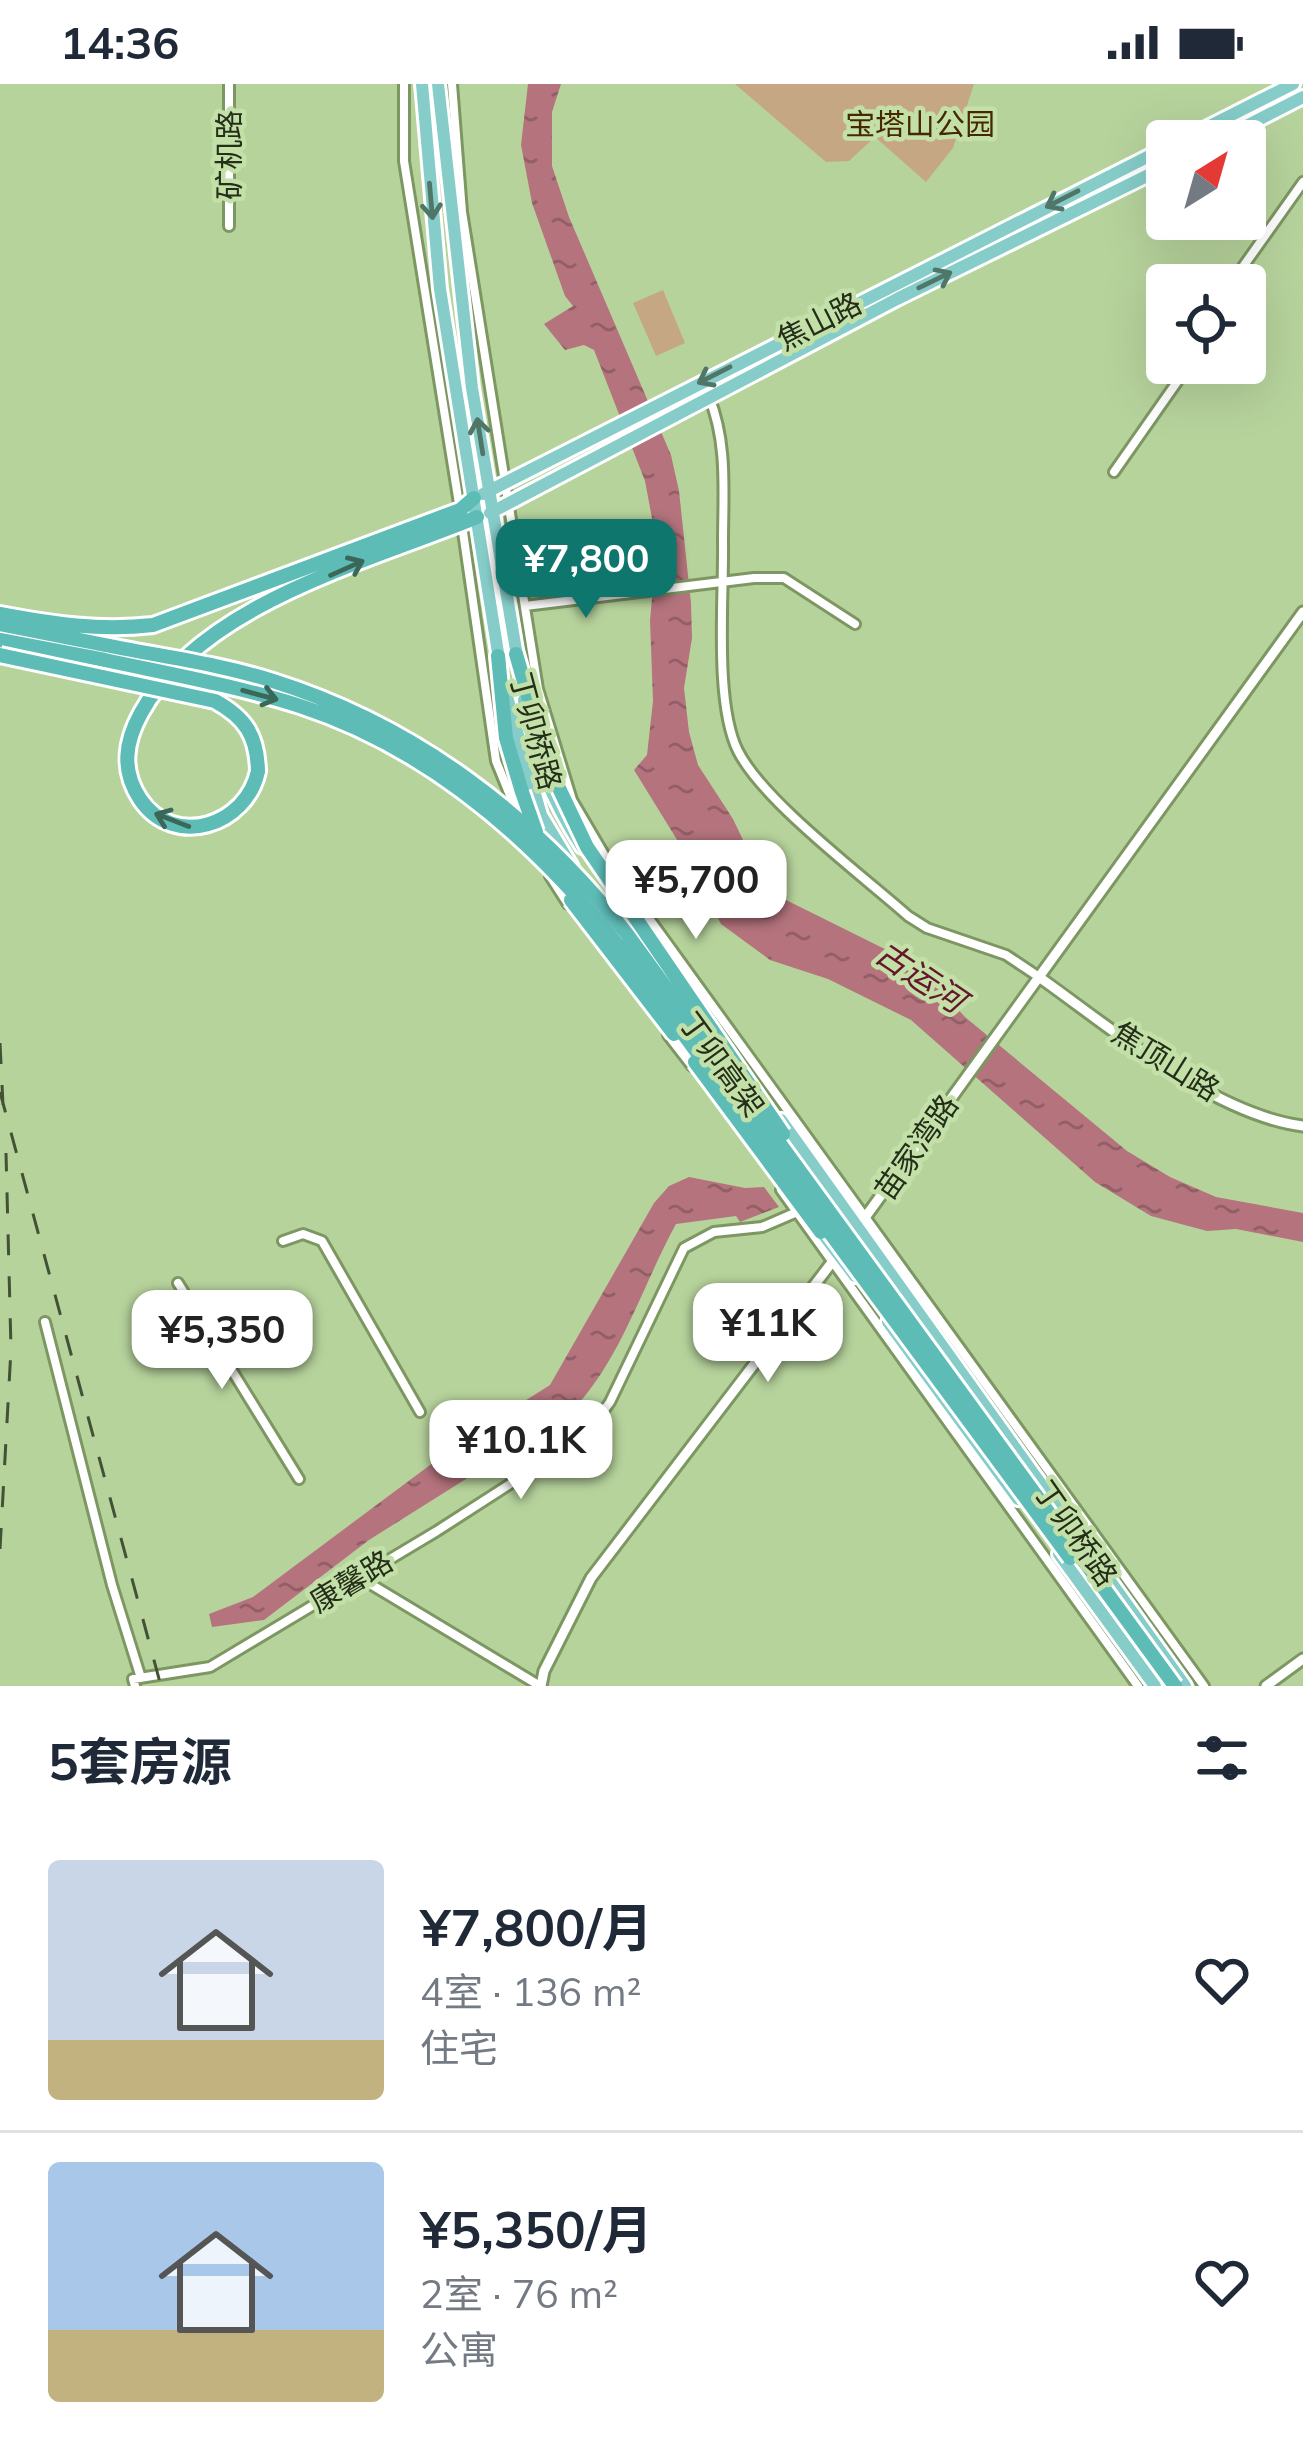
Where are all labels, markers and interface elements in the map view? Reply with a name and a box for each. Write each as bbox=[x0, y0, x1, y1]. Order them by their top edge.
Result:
text: 14:36 bbox=[60, 14, 179, 70]
park label: 宝塔山公园 bbox=[845, 105, 995, 143]
street label: 矿机路 bbox=[210, 110, 248, 200]
north arrow bbox=[1146, 120, 1266, 240]
map controls bbox=[1146, 120, 1266, 384]
one-way arrow bbox=[420, 181, 443, 220]
one-way arrow bbox=[1045, 189, 1081, 211]
button: locate bbox=[1146, 264, 1266, 384]
one-way arrow bbox=[917, 268, 952, 291]
street label: 焦山路 bbox=[770, 284, 868, 358]
one-way arrow bbox=[696, 364, 732, 387]
one-way arrow bbox=[467, 417, 490, 456]
pin: ¥7,800 bbox=[488, 519, 684, 621]
text: ¥7,800 bbox=[523, 533, 649, 582]
one-way arrow bbox=[328, 556, 364, 578]
street label: 丁卯桥路 bbox=[502, 668, 570, 794]
one-way arrow bbox=[240, 685, 278, 707]
one-way arrow bbox=[154, 808, 191, 829]
pin: ¥5,700 bbox=[598, 840, 794, 942]
text: ¥5,700 bbox=[633, 854, 759, 903]
water label: 古运河 bbox=[868, 931, 978, 1024]
street label: 丁卯高架 bbox=[671, 1004, 773, 1124]
street label: 焦顶山路 bbox=[1105, 1013, 1227, 1109]
street label: 苗家湾路 bbox=[866, 1087, 966, 1207]
pin: ¥11K bbox=[697, 1283, 839, 1385]
pin: ¥5,350 bbox=[124, 1290, 320, 1392]
text: ¥11K bbox=[720, 1297, 816, 1346]
text: ¥5,350 bbox=[159, 1304, 285, 1353]
pin: ¥10.1K bbox=[423, 1400, 619, 1502]
text: ¥10.1K bbox=[456, 1414, 586, 1463]
street label: 丁卯桥路 bbox=[1026, 1473, 1126, 1593]
street label: 康馨路 bbox=[303, 1542, 399, 1620]
icon: filters bbox=[1189, 1725, 1255, 1791]
text: 5套房源 bbox=[48, 1729, 232, 1793]
text: ¥7,800/月 bbox=[420, 1895, 653, 1959]
icon: home bbox=[144, 1908, 288, 2052]
icon: heart bbox=[1189, 1947, 1255, 2013]
text: 4室 · 136 m² bbox=[420, 1967, 641, 2016]
text: 住宅 bbox=[420, 2023, 498, 2072]
text: ¥5,350/月 bbox=[420, 2197, 653, 2261]
icon: home bbox=[144, 2210, 288, 2354]
icon: heart bbox=[1189, 2249, 1255, 2315]
text: 2室 · 76 m² bbox=[420, 2269, 618, 2318]
text: 公寓 bbox=[420, 2325, 498, 2374]

